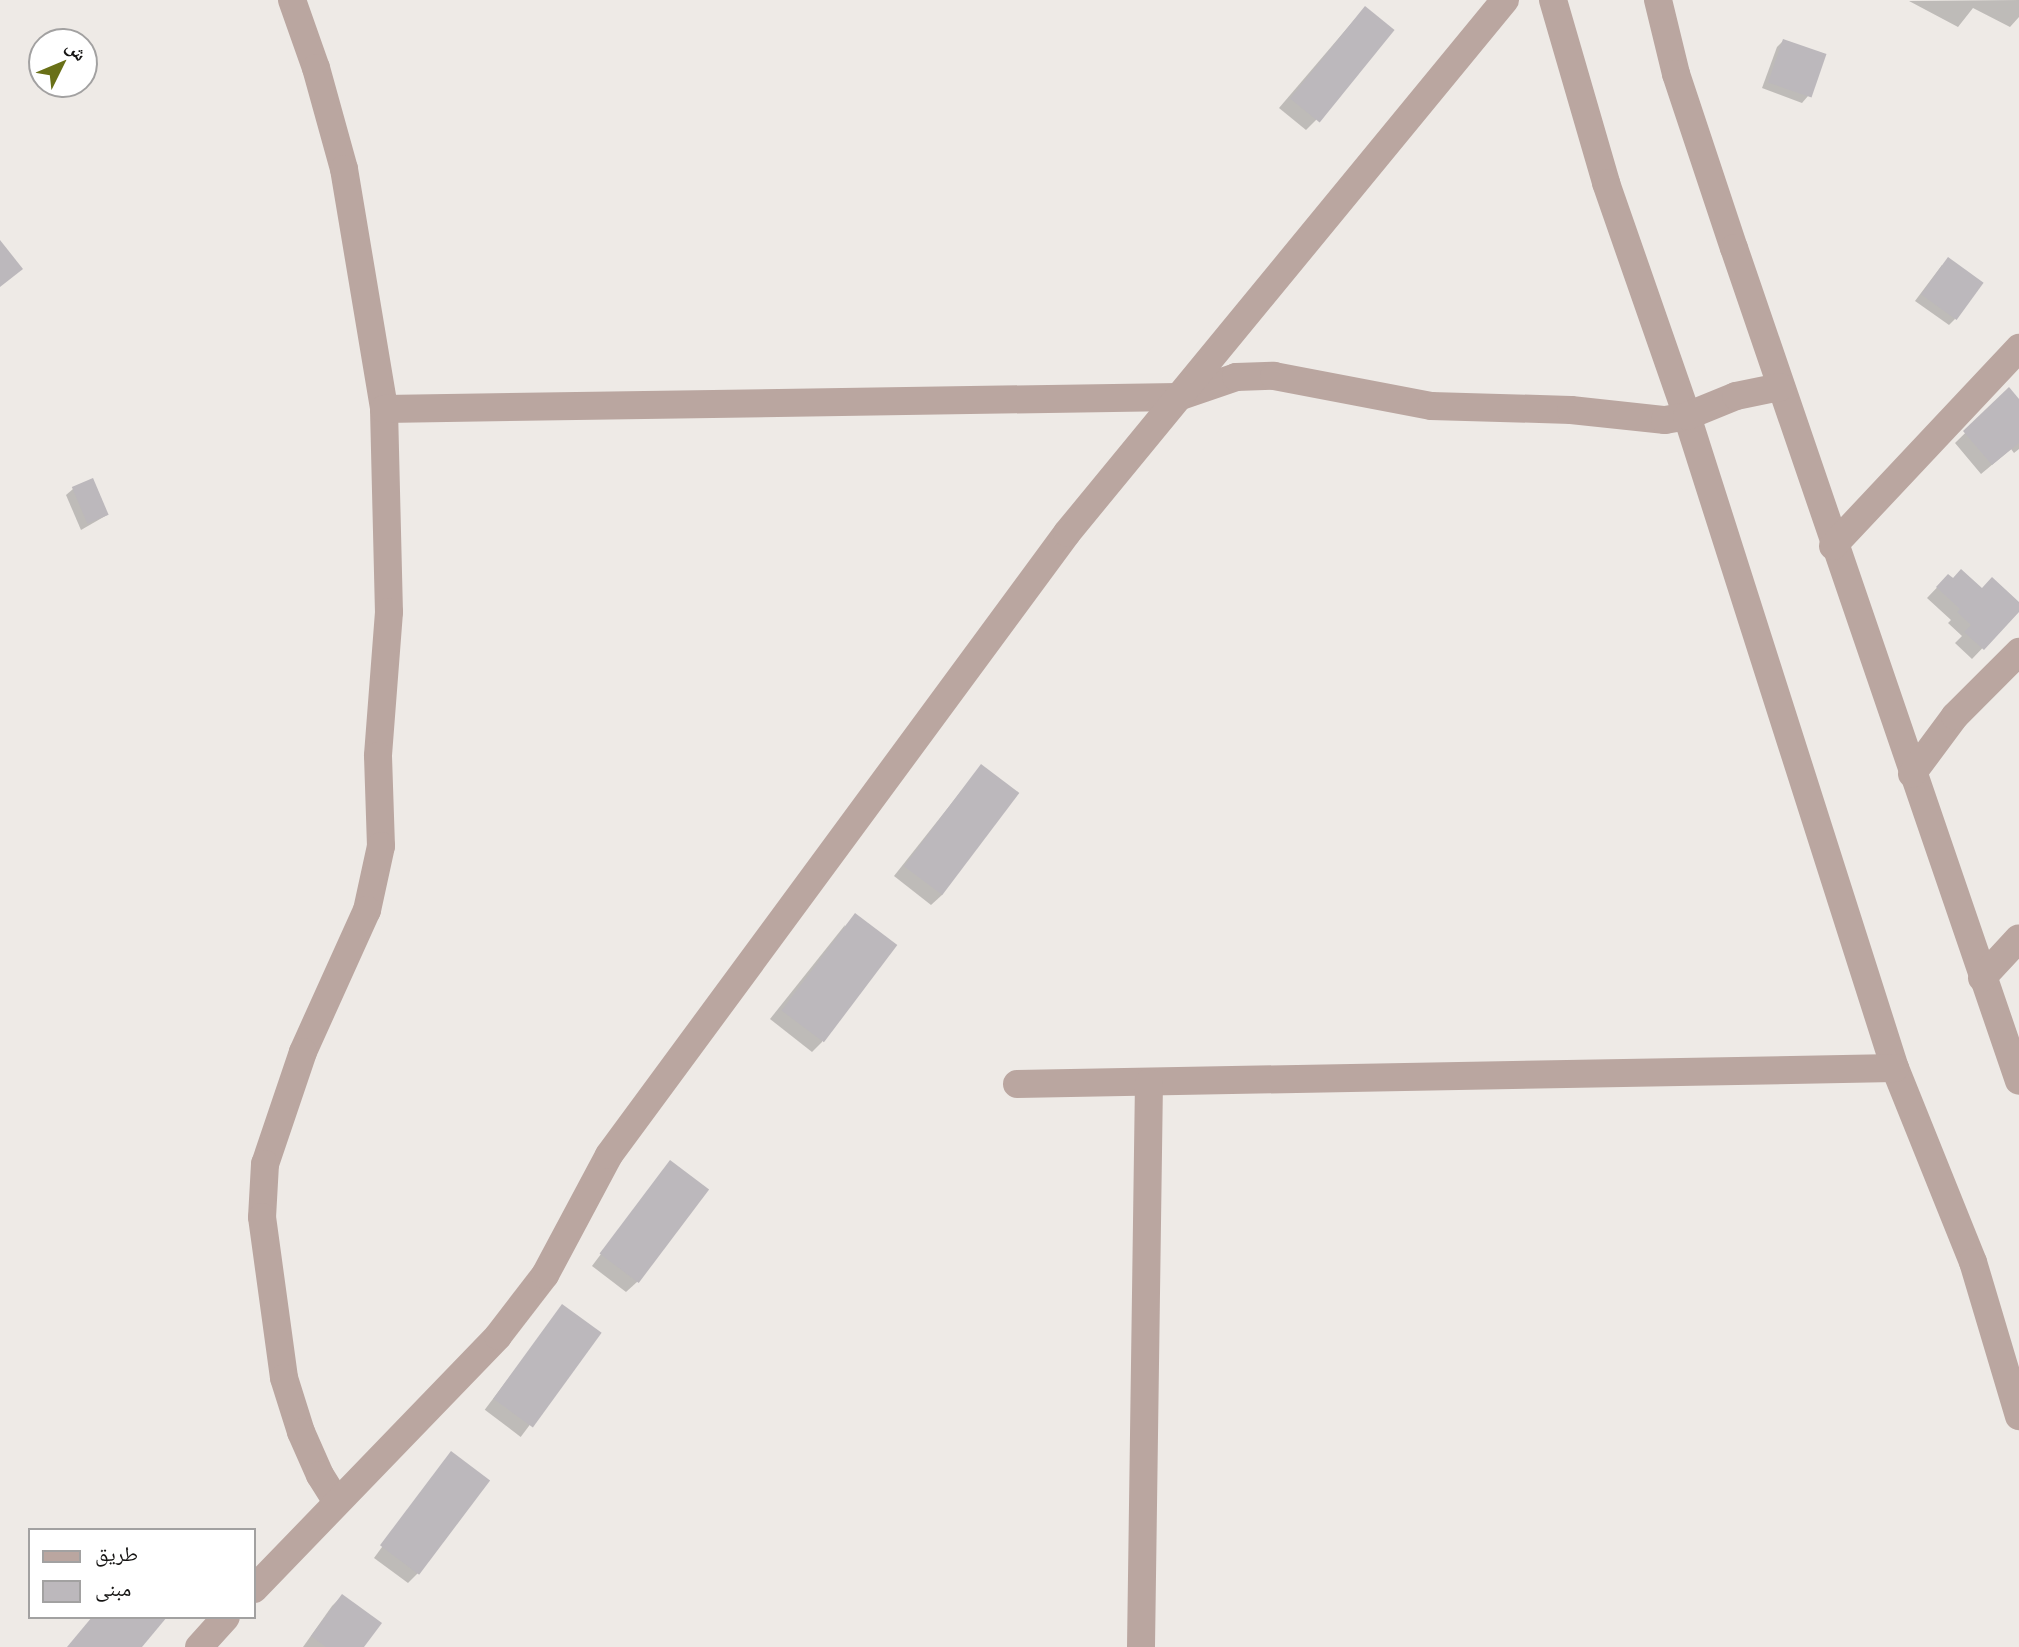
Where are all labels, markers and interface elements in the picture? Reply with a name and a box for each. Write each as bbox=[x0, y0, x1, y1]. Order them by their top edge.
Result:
north arrow bbox=[28, 28, 98, 98]
text: ش bbox=[61, 34, 93, 66]
legend bbox=[28, 1528, 256, 1619]
text: طريق bbox=[95, 1540, 138, 1567]
text: مبنى bbox=[95, 1575, 131, 1602]

